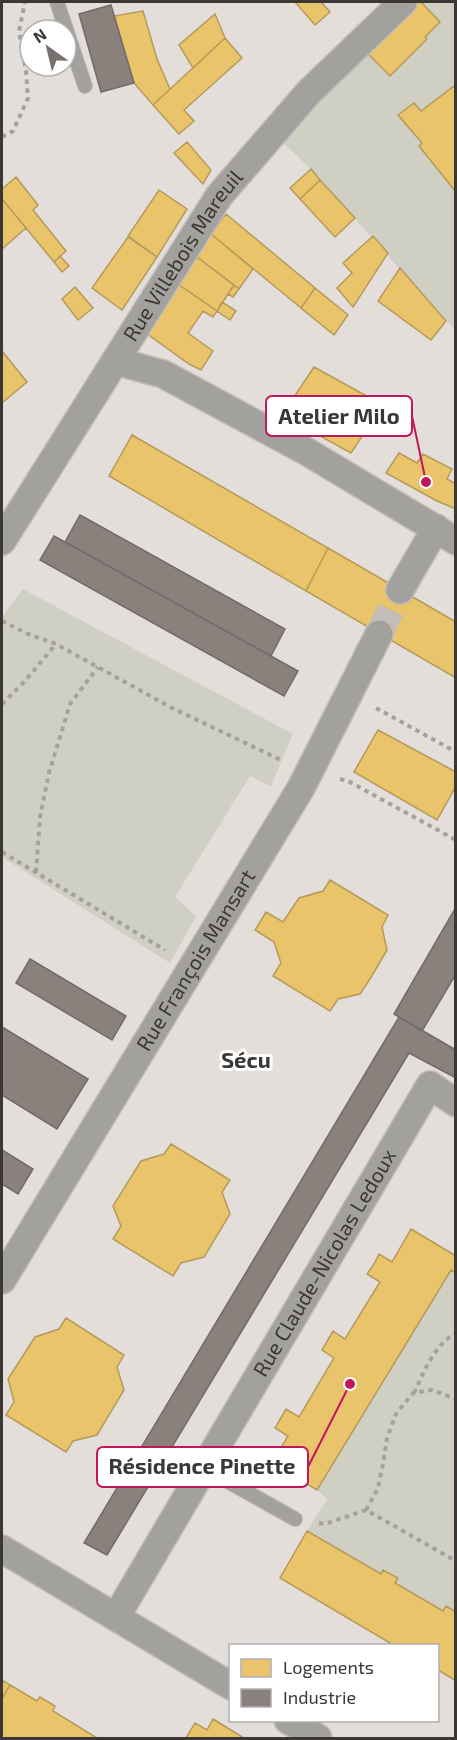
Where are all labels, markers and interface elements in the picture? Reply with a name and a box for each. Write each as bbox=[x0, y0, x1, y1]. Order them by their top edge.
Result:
north arrow bbox=[18, 18, 78, 78]
text: N bbox=[29, 24, 49, 46]
street label: Rue Villebois Mareuil bbox=[117, 163, 248, 345]
callout: Atelier Milo bbox=[266, 396, 412, 436]
text: Atelier Milo bbox=[278, 402, 400, 428]
street label: Rue François Mansart bbox=[130, 864, 260, 1055]
district label: Sécu bbox=[221, 1046, 271, 1072]
street label: Rue Claude-Nicolas Ledoux bbox=[247, 1144, 400, 1381]
callout: Résidence Pinette bbox=[97, 1447, 308, 1487]
text: Résidence Pinette bbox=[108, 1452, 296, 1478]
legend bbox=[229, 1644, 439, 1722]
text: Logements bbox=[283, 1656, 374, 1678]
text: Industrie bbox=[283, 1686, 356, 1708]

